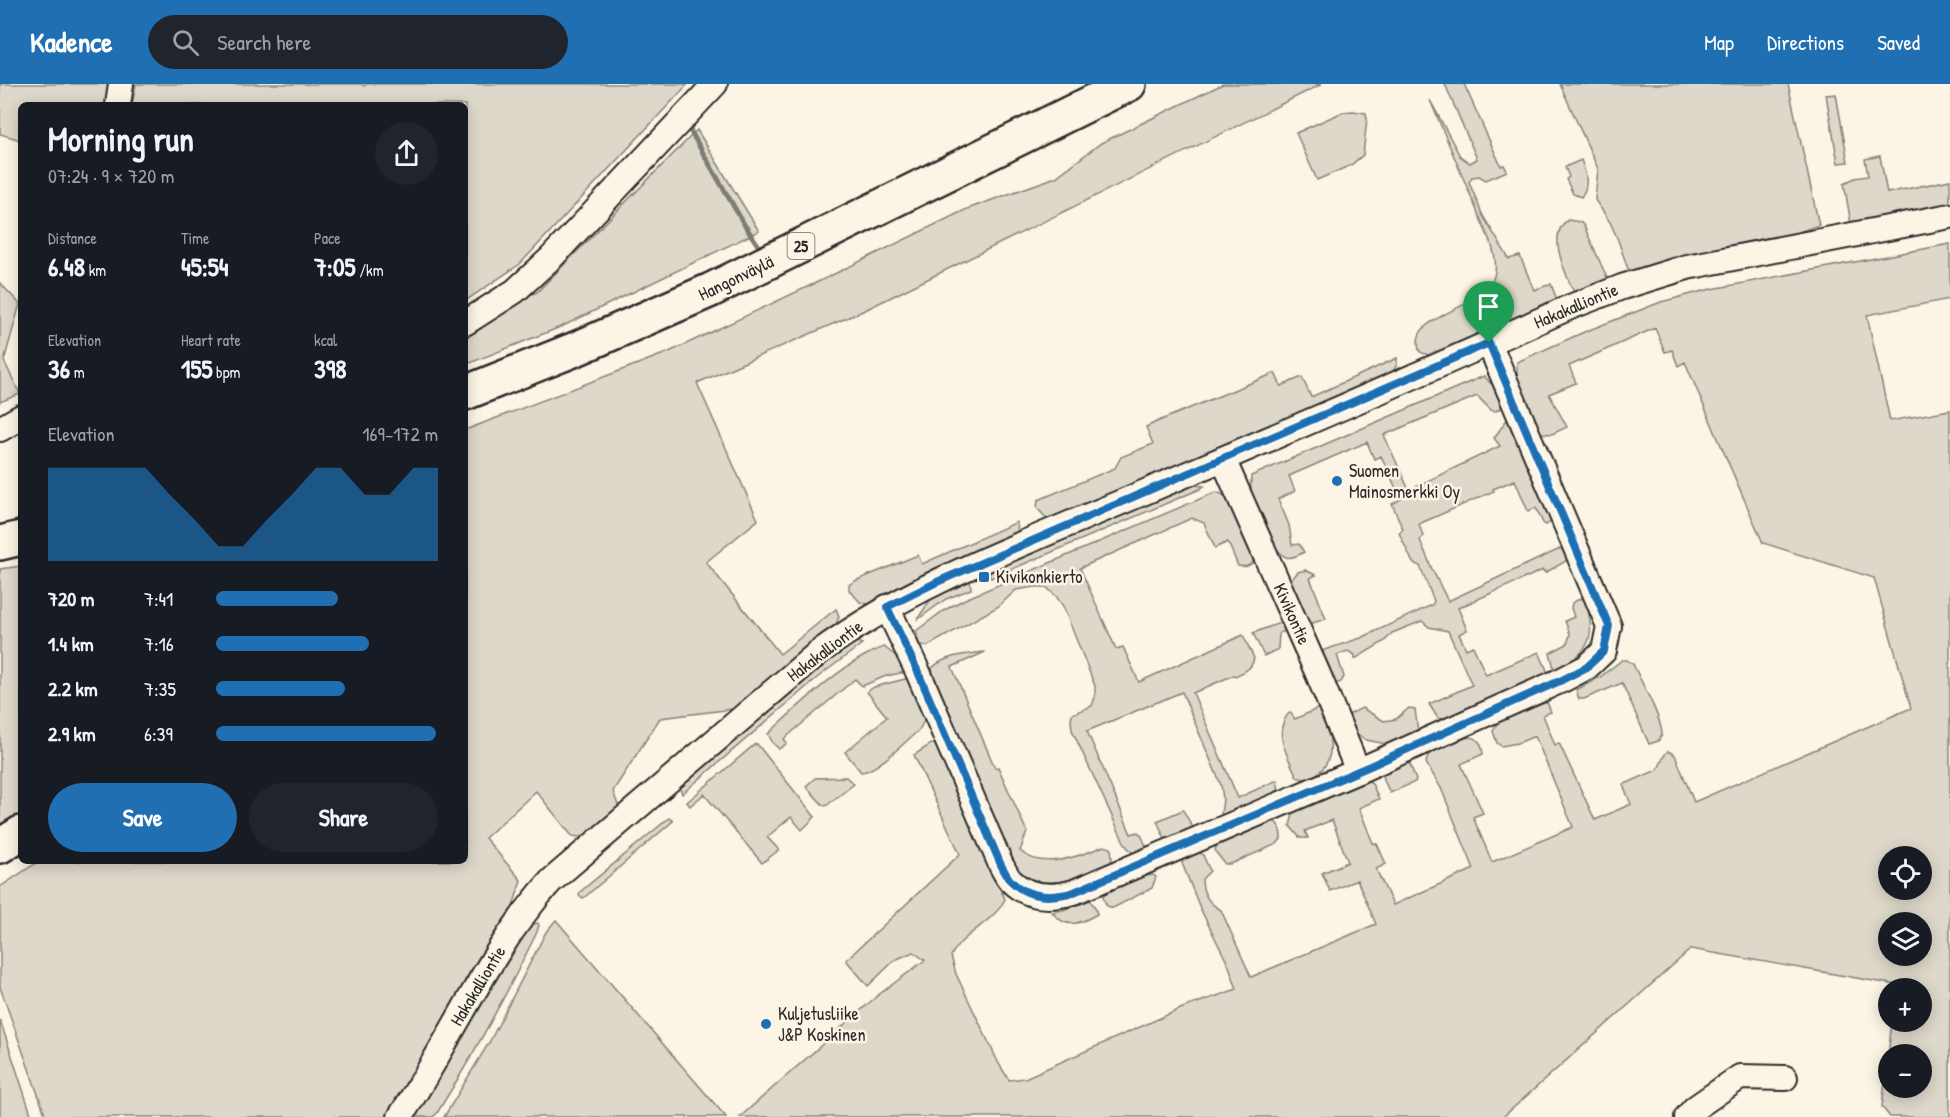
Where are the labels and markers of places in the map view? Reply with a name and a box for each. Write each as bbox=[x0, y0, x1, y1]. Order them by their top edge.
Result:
pin bbox=[1463, 281, 1514, 343]
place label: Suomen Mainosmerkki Oy bbox=[1349, 458, 1461, 504]
marker: Suomen Mainosmerkki Oy bbox=[1330, 474, 1344, 488]
place label: Kivikonkierto bbox=[996, 564, 1083, 589]
marker: Kivikonkierto bbox=[977, 570, 991, 584]
place label: Kuljetusliike J&P Koskinen bbox=[778, 1001, 866, 1047]
marker: Kuljetusliike J&P Koskinen bbox=[759, 1017, 773, 1031]

